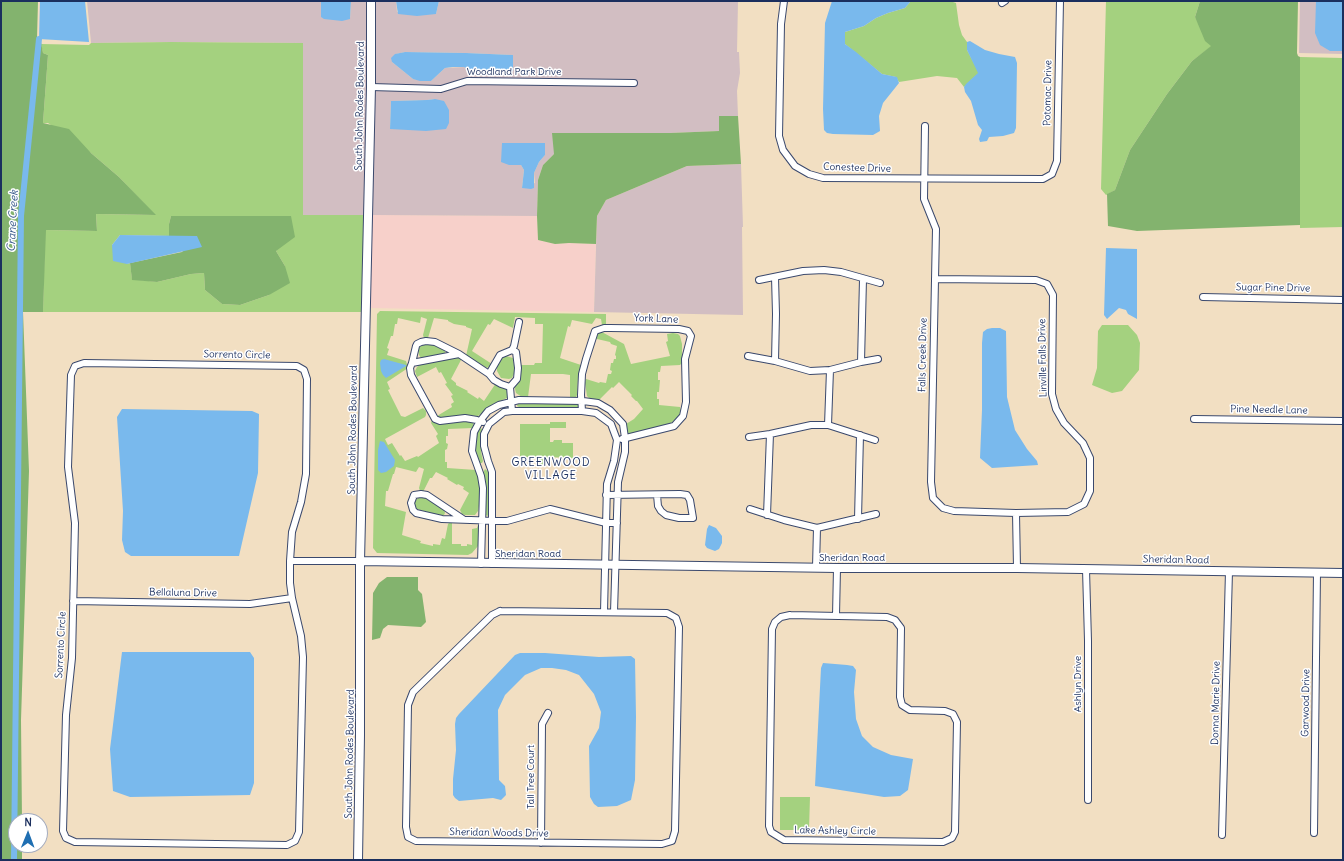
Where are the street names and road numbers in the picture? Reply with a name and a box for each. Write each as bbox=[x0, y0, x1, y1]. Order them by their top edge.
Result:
street label: South John Rodes Boulevard bbox=[353, 41, 367, 171]
street label: Potomac Drive bbox=[1041, 60, 1055, 126]
street label: Woodland Park Drive bbox=[467, 66, 561, 78]
street label: Conestee Drive bbox=[823, 161, 891, 175]
street label: Sugar Pine Drive bbox=[1236, 281, 1310, 295]
street label: York Lane bbox=[634, 312, 678, 326]
street label: Falls Creek Drive bbox=[916, 318, 930, 392]
street label: Linville Falls Drive bbox=[1036, 319, 1050, 397]
street label: Sorrento Circle bbox=[203, 348, 271, 362]
street label: South John Rodes Boulevard bbox=[346, 365, 360, 495]
street label: Pine Needle Lane bbox=[1230, 403, 1308, 417]
street label: Sheridan Road bbox=[495, 548, 561, 560]
street label: Sheridan Road bbox=[819, 552, 885, 564]
street label: Sheridan Road bbox=[1143, 553, 1209, 567]
street label: Bellaluna Drive bbox=[149, 586, 217, 600]
street label: Sorrento Circle bbox=[53, 611, 69, 679]
street label: Ashlyn Drive bbox=[1072, 656, 1084, 712]
street label: Donna Marie Drive bbox=[1209, 661, 1223, 745]
street label: Garwood Drive bbox=[1299, 669, 1313, 737]
street label: South John Rodes Boulevard bbox=[343, 689, 357, 819]
street label: Tall Tree Court bbox=[525, 745, 537, 809]
street label: Lake Ashley Circle bbox=[794, 824, 876, 838]
street label: Sheridan Woods Drive bbox=[449, 826, 549, 840]

